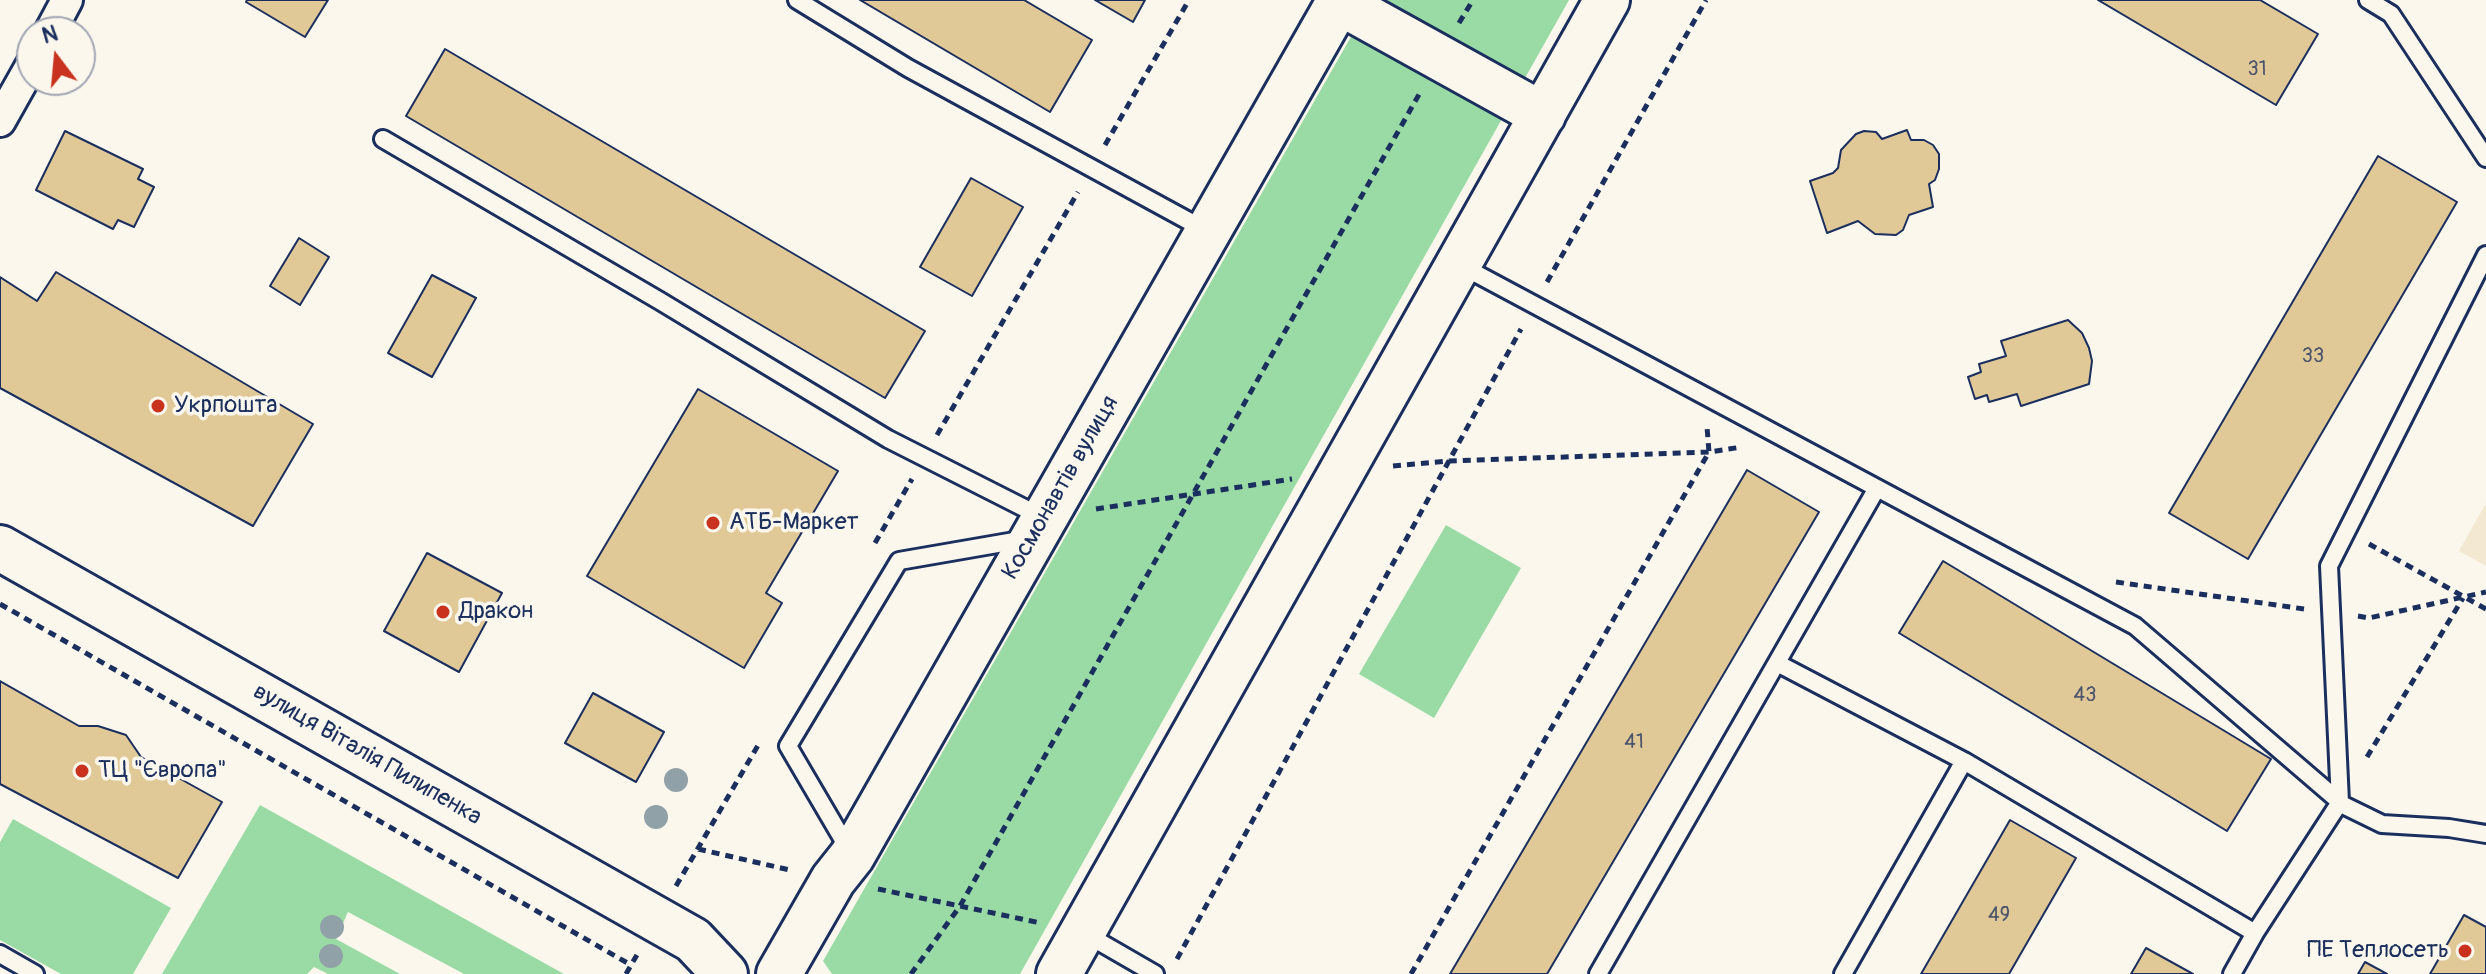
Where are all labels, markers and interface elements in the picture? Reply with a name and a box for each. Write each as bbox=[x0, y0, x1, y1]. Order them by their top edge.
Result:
north arrow bbox=[16, 16, 96, 96]
text: N bbox=[39, 19, 61, 50]
house number: 31 bbox=[2248, 58, 2266, 82]
house number: 33 bbox=[2302, 345, 2324, 369]
street label: Космонавтів вулиця bbox=[997, 391, 1125, 585]
place label: Укрпошта bbox=[174, 392, 277, 420]
marker: Укрпошта bbox=[149, 397, 167, 415]
place label: АТБ-Маркет bbox=[729, 509, 859, 537]
marker: АТБ-Маркет bbox=[704, 514, 722, 532]
place label: Дракон bbox=[459, 598, 533, 626]
marker: Дракон bbox=[434, 603, 452, 621]
street label: вулиця Віталія Пилипенка bbox=[248, 678, 486, 832]
house number: 43 bbox=[2074, 684, 2096, 708]
house number: 41 bbox=[1624, 731, 1644, 755]
place label: ТЦ "Європа" bbox=[98, 757, 227, 785]
marker: ТЦ "Європа" bbox=[73, 762, 91, 780]
house number: 49 bbox=[1988, 904, 2010, 928]
place label: ПЕ Теплосеть bbox=[2307, 937, 2449, 965]
marker: ПЕ Теплосеть bbox=[2456, 942, 2474, 960]

